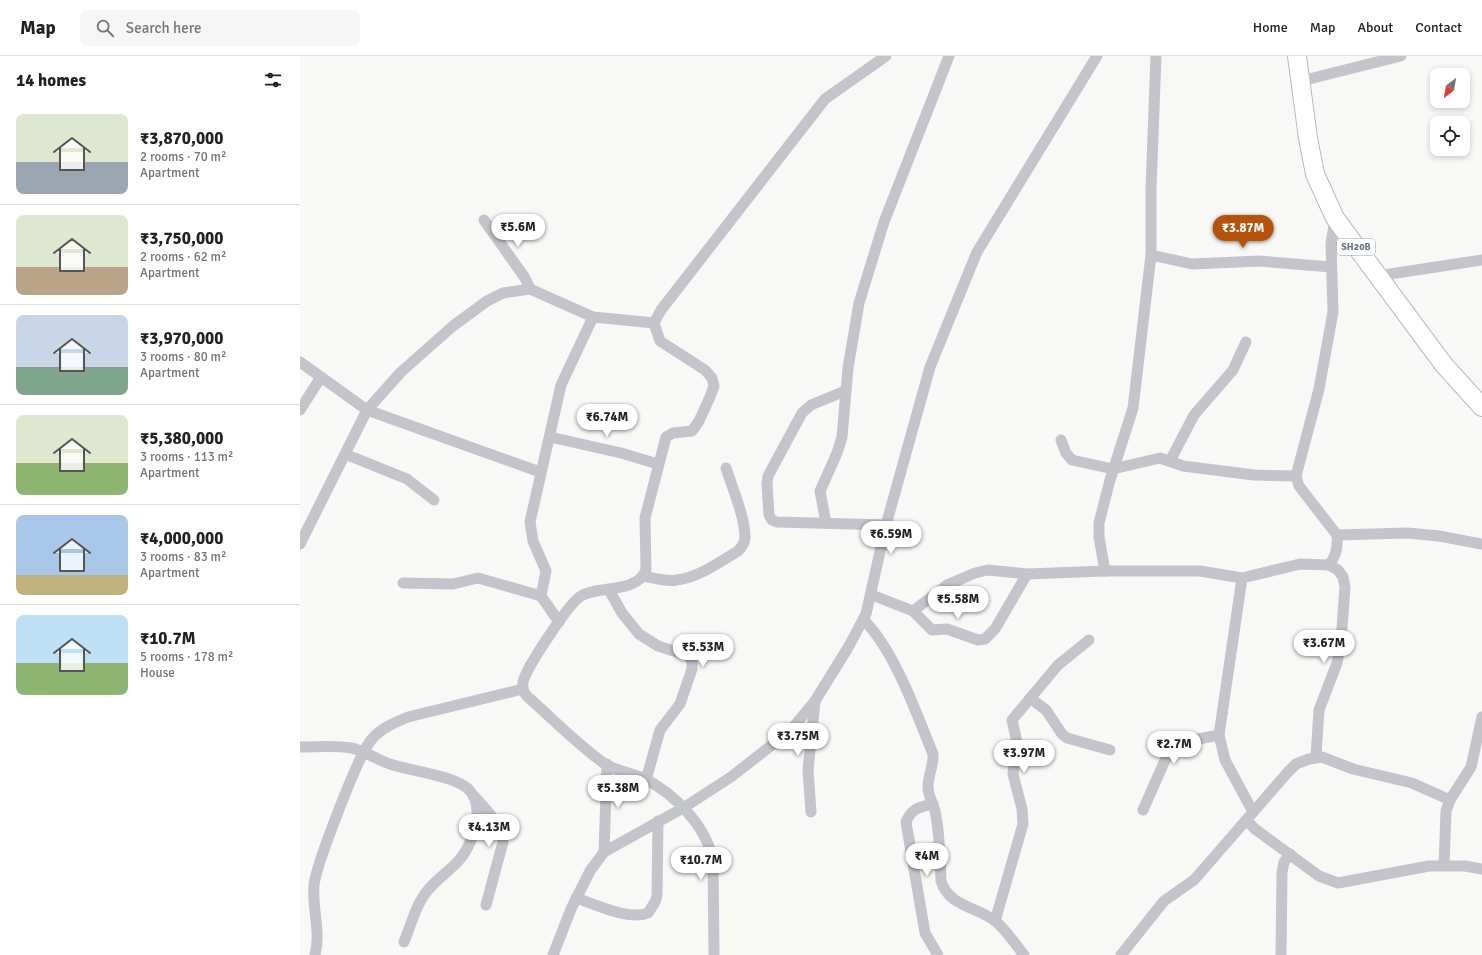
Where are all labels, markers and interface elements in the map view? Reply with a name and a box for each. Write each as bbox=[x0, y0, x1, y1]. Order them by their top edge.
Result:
search box bbox=[80, 10, 360, 46]
text: Map bbox=[20, 16, 56, 40]
icon: search bbox=[94, 17, 116, 39]
text: Search here bbox=[126, 19, 201, 37]
text: Home bbox=[1253, 19, 1288, 36]
text: Map bbox=[1310, 19, 1335, 36]
text: About bbox=[1357, 19, 1393, 36]
text: Contact bbox=[1415, 19, 1462, 36]
north arrow bbox=[1430, 68, 1470, 108]
map controls bbox=[1430, 68, 1470, 156]
icon: filters bbox=[262, 69, 284, 91]
text: 14 homes bbox=[16, 70, 86, 91]
button: locate bbox=[1430, 116, 1470, 156]
text: ₹3,870,000 bbox=[140, 128, 223, 149]
icon: home bbox=[48, 130, 96, 178]
text: 2 rooms · 70 m² bbox=[140, 149, 226, 165]
text: Apartment bbox=[140, 165, 200, 181]
pin: ₹5.6M bbox=[490, 214, 546, 248]
pin: ₹3.87M bbox=[1210, 215, 1276, 249]
text: ₹5.6M bbox=[500, 219, 536, 235]
text: ₹3.87M bbox=[1222, 220, 1264, 236]
text: ₹3,750,000 bbox=[140, 228, 223, 249]
icon: home bbox=[48, 231, 96, 279]
road number: SH20B bbox=[1337, 239, 1375, 255]
text: 2 rooms · 62 m² bbox=[140, 249, 226, 265]
text: Apartment bbox=[140, 265, 200, 281]
text: ₹3,970,000 bbox=[140, 328, 223, 349]
icon: home bbox=[48, 331, 96, 379]
text: 3 rooms · 80 m² bbox=[140, 349, 226, 365]
text: Apartment bbox=[140, 365, 200, 381]
pin: ₹6.74M bbox=[574, 404, 640, 438]
text: ₹6.74M bbox=[586, 409, 628, 425]
text: ₹5,380,000 bbox=[140, 428, 223, 449]
icon: home bbox=[48, 431, 96, 479]
text: 3 rooms · 113 m² bbox=[140, 449, 233, 465]
text: Apartment bbox=[140, 465, 200, 481]
pin: ₹6.59M bbox=[858, 521, 924, 555]
text: ₹6.59M bbox=[870, 526, 912, 542]
text: ₹4,000,000 bbox=[140, 528, 223, 549]
icon: home bbox=[48, 531, 96, 579]
text: 3 rooms · 83 m² bbox=[140, 549, 226, 565]
text: Apartment bbox=[140, 565, 200, 581]
pin: ₹5.58M bbox=[925, 586, 991, 620]
text: ₹5.58M bbox=[937, 591, 979, 607]
text: ₹10.7M bbox=[140, 628, 196, 649]
pin: ₹3.67M bbox=[1291, 630, 1357, 664]
icon: home bbox=[48, 631, 96, 679]
pin: ₹5.53M bbox=[670, 634, 736, 668]
text: ₹3.67M bbox=[1303, 635, 1345, 651]
text: ₹5.53M bbox=[682, 639, 724, 655]
text: 5 rooms · 178 m² bbox=[140, 649, 233, 665]
text: House bbox=[140, 665, 175, 681]
pin: ₹3.75M bbox=[765, 723, 831, 757]
text: ₹3.75M bbox=[777, 728, 819, 744]
pin: ₹2.7M bbox=[1146, 731, 1202, 765]
text: ₹2.7M bbox=[1156, 736, 1192, 752]
pin: ₹3.97M bbox=[991, 740, 1057, 774]
text: ₹3.97M bbox=[1003, 745, 1045, 761]
pin: ₹5.38M bbox=[585, 775, 651, 809]
text: ₹5.38M bbox=[597, 780, 639, 796]
pin: ₹4.13M bbox=[456, 814, 522, 848]
text: ₹4.13M bbox=[468, 819, 510, 835]
pin: ₹4M bbox=[908, 843, 946, 877]
pin: ₹10.7M bbox=[668, 847, 734, 881]
text: ₹4M bbox=[915, 848, 939, 864]
text: ₹10.7M bbox=[680, 852, 722, 868]

